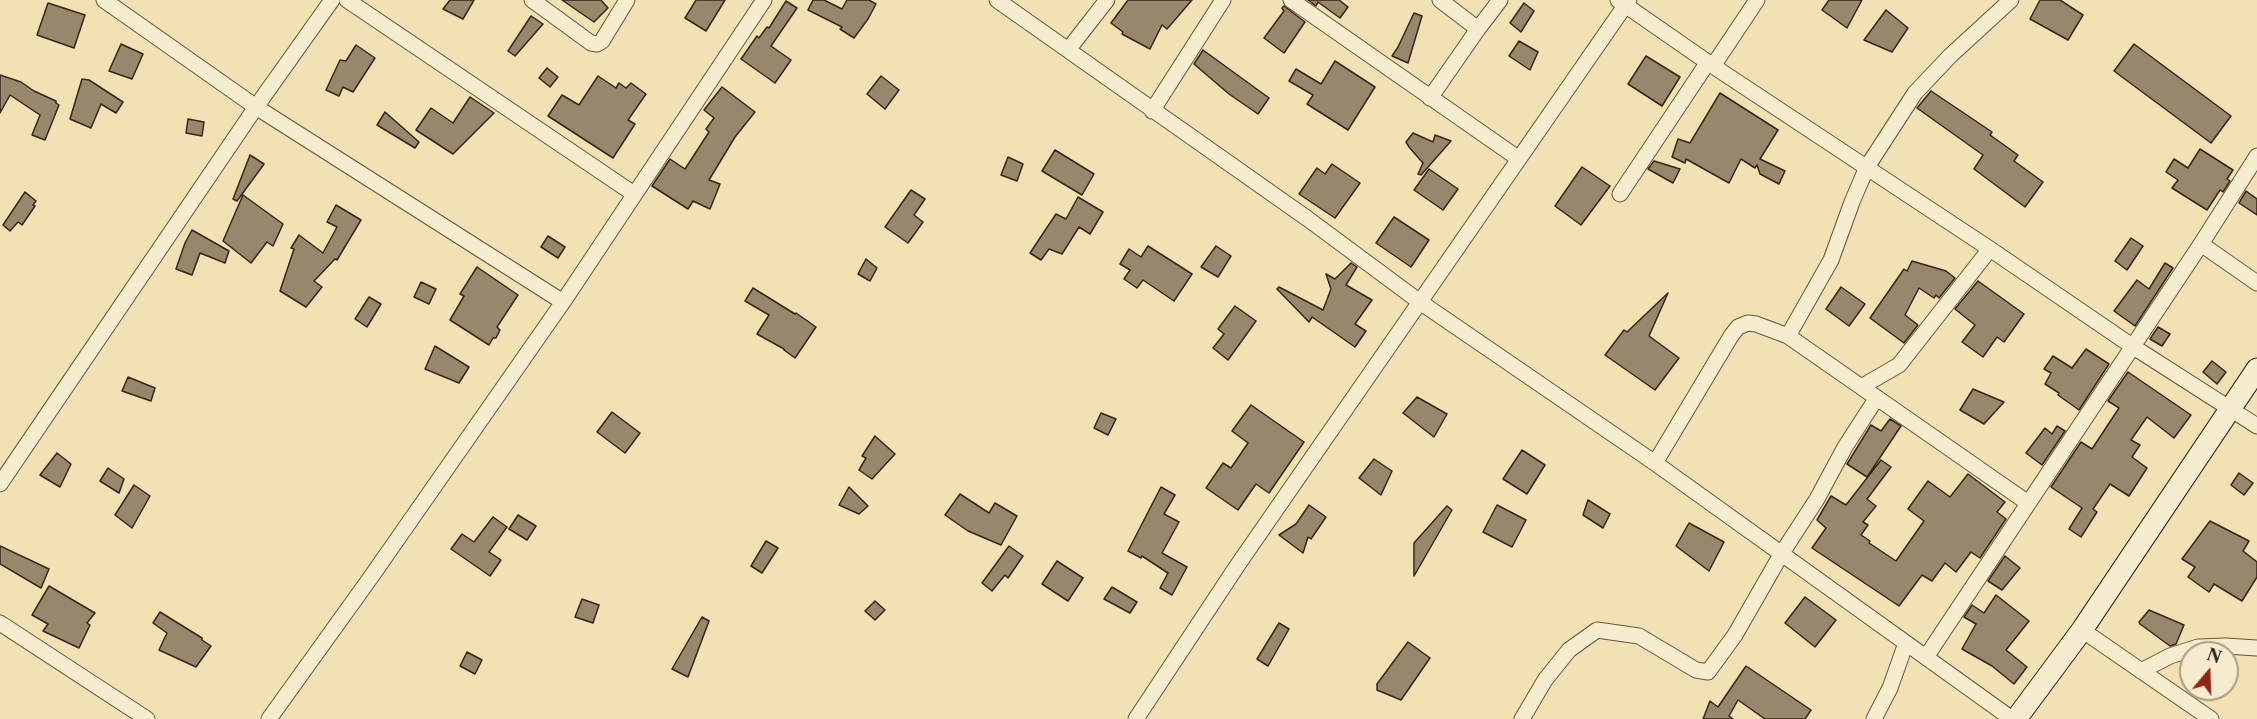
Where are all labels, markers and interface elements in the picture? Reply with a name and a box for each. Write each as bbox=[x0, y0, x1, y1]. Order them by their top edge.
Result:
north arrow bbox=[2179, 641, 2239, 701]
text: N bbox=[2204, 644, 2224, 668]

